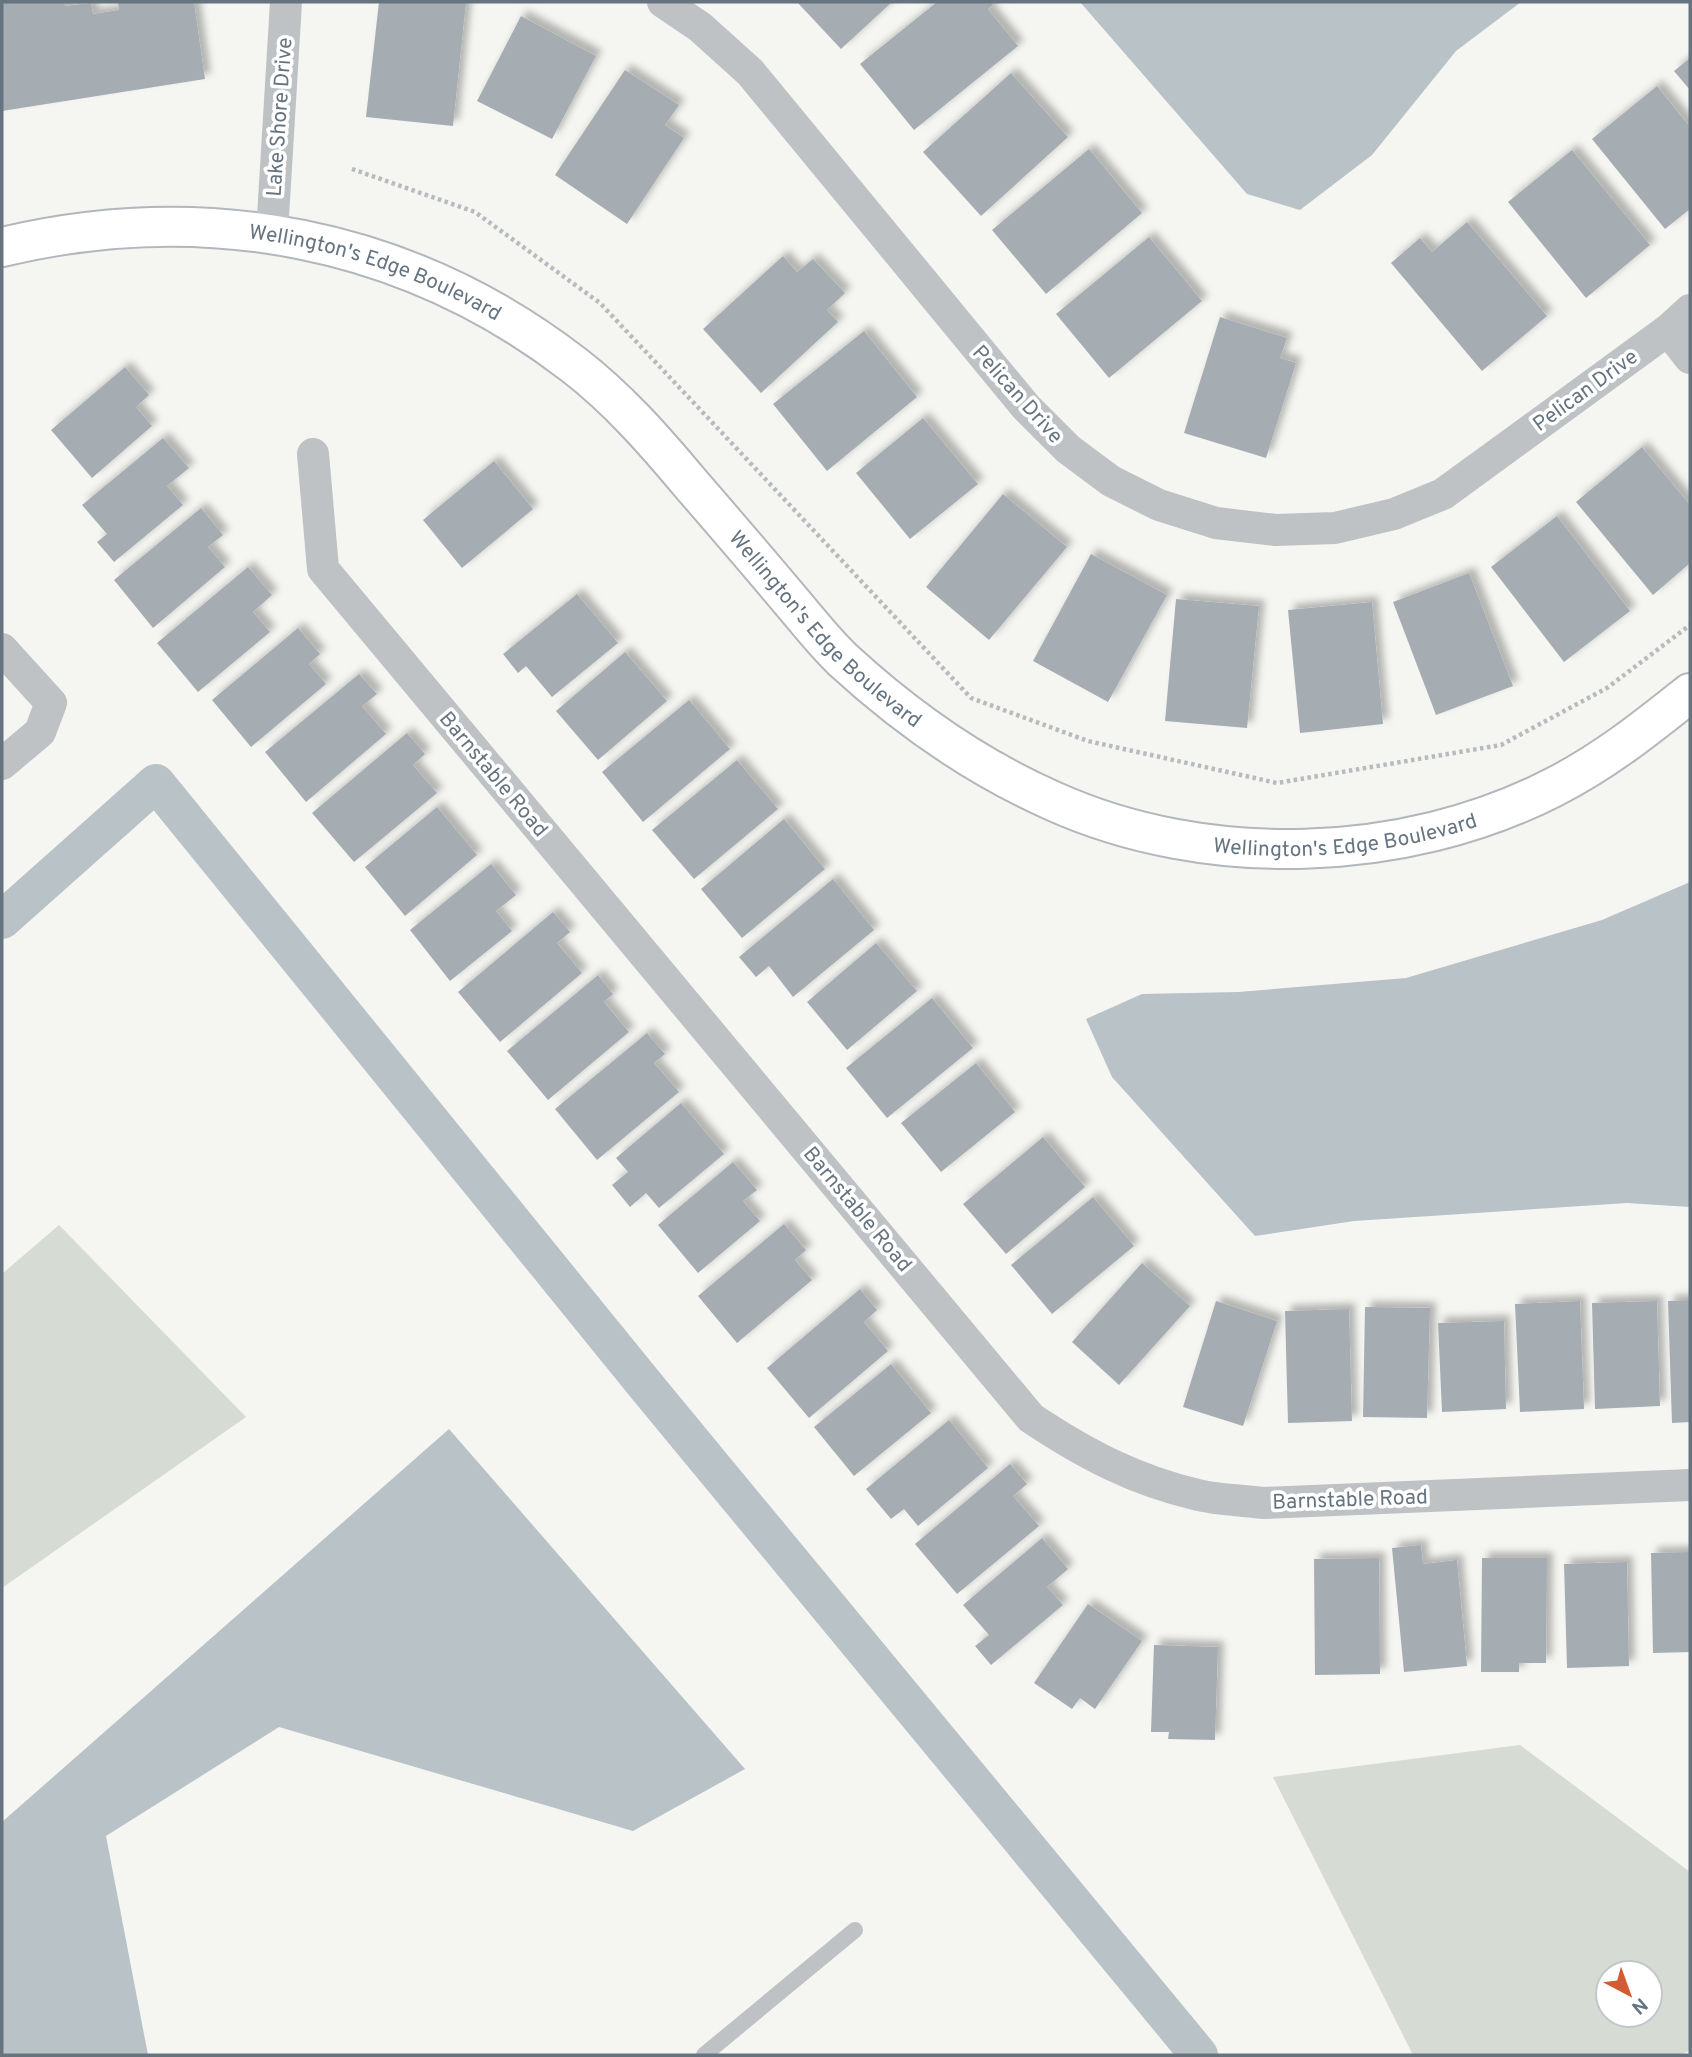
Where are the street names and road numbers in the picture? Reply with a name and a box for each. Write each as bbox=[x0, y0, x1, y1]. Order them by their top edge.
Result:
street label: Lake Shore Drive bbox=[261, 37, 300, 198]
street label: Wellington's Edge Boulevard bbox=[247, 219, 506, 328]
street label: Pelican Drive bbox=[966, 340, 1068, 450]
street label: Pelican Drive bbox=[1528, 344, 1644, 438]
street label: Wellington's Edge Boulevard bbox=[722, 526, 926, 735]
street label: Barnstable Road bbox=[432, 707, 553, 843]
street label: Wellington's Edge Boulevard bbox=[1212, 808, 1481, 864]
street label: Barnstable Road bbox=[796, 1142, 917, 1278]
street label: Barnstable Road bbox=[1272, 1484, 1428, 1517]

